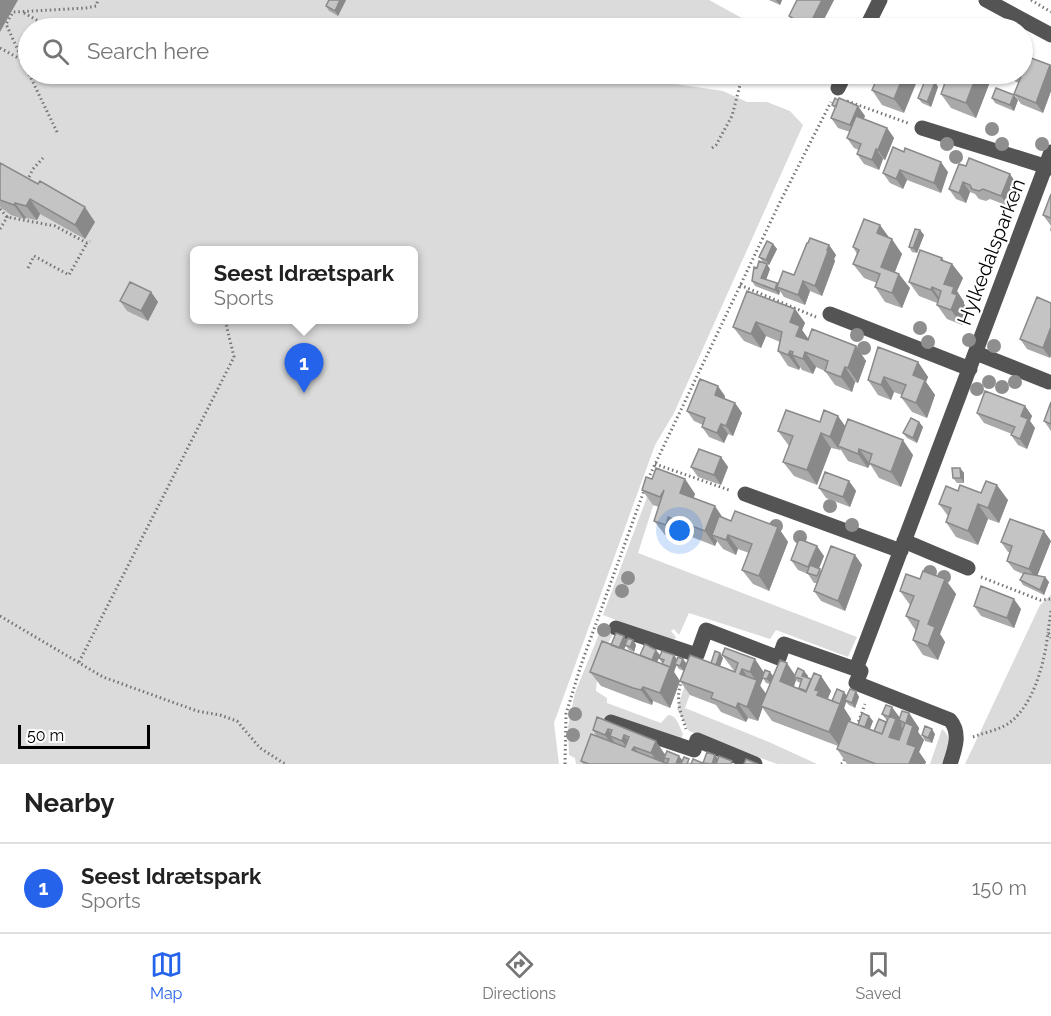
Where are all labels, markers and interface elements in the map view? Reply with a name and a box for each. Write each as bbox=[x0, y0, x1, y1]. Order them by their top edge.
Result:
search box bbox=[18, 18, 1033, 84]
icon: search bbox=[39, 35, 72, 68]
text: Search here bbox=[87, 38, 209, 64]
street label: Hylkedalsparken bbox=[952, 175, 1030, 329]
popup bbox=[190, 246, 418, 324]
text: Seest Idrætspark bbox=[214, 260, 394, 286]
text: Sports bbox=[214, 286, 274, 310]
pin: 1 bbox=[284, 344, 324, 393]
your location bbox=[665, 516, 694, 545]
scale bar bbox=[18, 722, 150, 750]
text: 50 m bbox=[27, 726, 64, 745]
text: Nearby bbox=[24, 788, 114, 818]
text: Seest Idrætspark bbox=[81, 863, 261, 889]
text: 1 bbox=[39, 876, 48, 900]
text: 150 m bbox=[972, 876, 1027, 900]
text: Sports bbox=[81, 889, 141, 913]
tab: Map bbox=[150, 948, 183, 1003]
tab: Directions bbox=[482, 948, 556, 1003]
tab: Saved bbox=[855, 948, 901, 1003]

